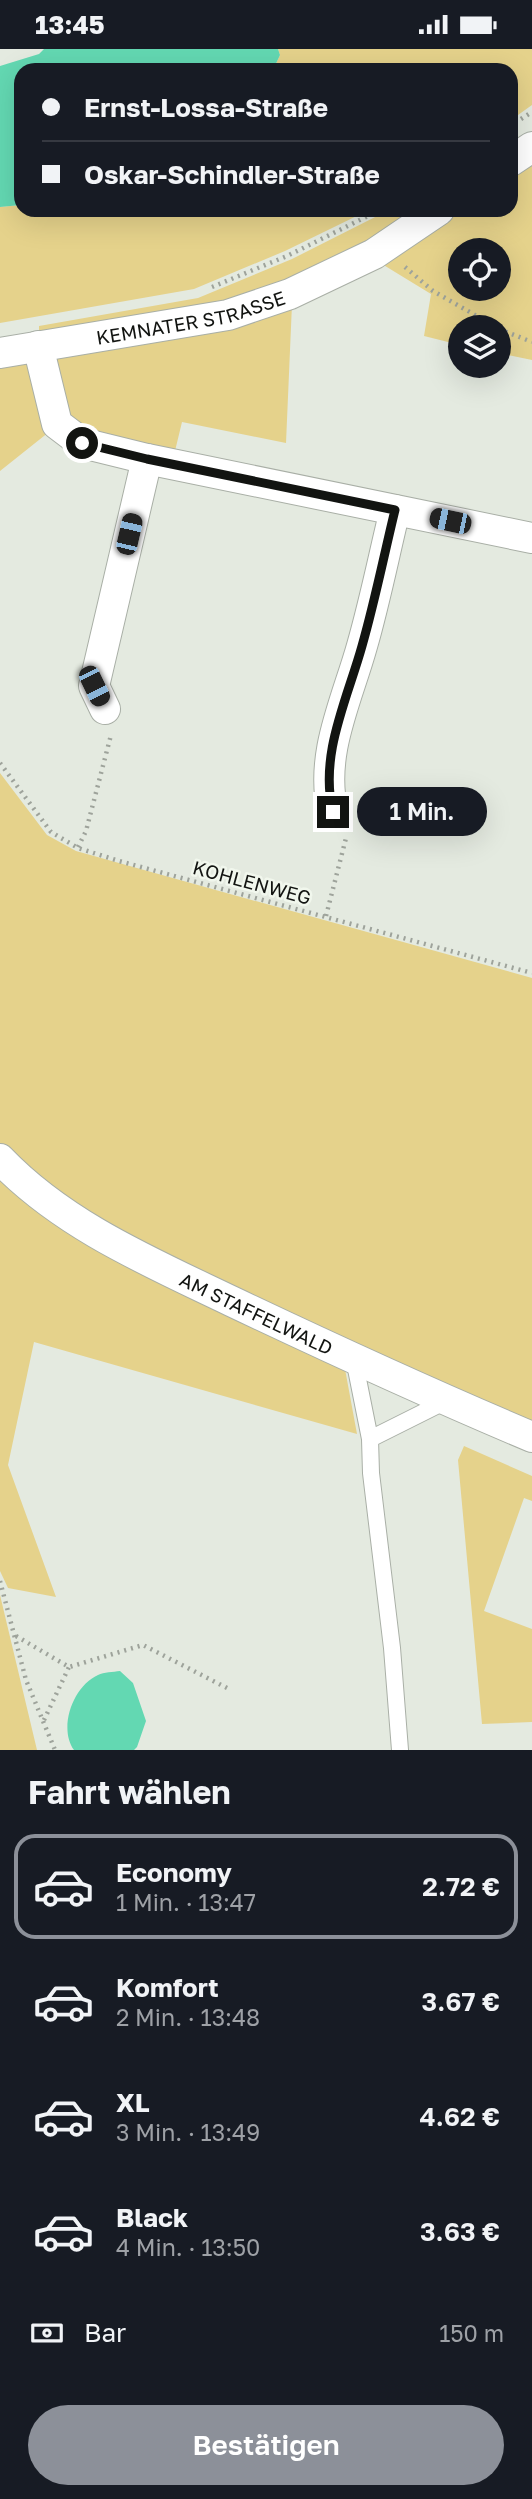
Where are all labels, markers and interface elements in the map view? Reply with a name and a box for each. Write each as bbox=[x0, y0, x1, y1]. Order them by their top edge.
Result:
text: 13:45 bbox=[35, 9, 105, 40]
text: Ernst-Lossa-Straße bbox=[84, 92, 328, 123]
text: Oskar-Schindler-Straße bbox=[84, 159, 380, 190]
map controls bbox=[448, 238, 511, 378]
button: locate bbox=[448, 238, 511, 301]
street label: KEMNATER STRASSE bbox=[94, 285, 288, 348]
button: layers bbox=[448, 315, 511, 378]
route start bbox=[66, 427, 98, 459]
car bbox=[428, 506, 473, 536]
car bbox=[115, 511, 144, 557]
car bbox=[76, 663, 113, 709]
callout: 1 Min. bbox=[358, 787, 487, 837]
route end bbox=[317, 796, 349, 828]
text: 1 Min. bbox=[390, 797, 454, 825]
street label: KOHLENWEG bbox=[190, 855, 314, 909]
street label: AM STAFFELWALD bbox=[176, 1267, 337, 1359]
text: Fahrt wählen bbox=[28, 1773, 231, 1811]
icon: car bbox=[32, 1855, 95, 1918]
text: Economy bbox=[116, 1857, 232, 1888]
text: 2.72 € bbox=[422, 1871, 500, 1902]
text: 1 Min. · 13:47 bbox=[116, 1888, 256, 1916]
icon: car bbox=[32, 1970, 95, 2033]
text: Komfort bbox=[116, 1972, 219, 2003]
text: 3.67 € bbox=[422, 1986, 500, 2017]
text: 2 Min. · 13:48 bbox=[116, 2003, 260, 2031]
icon: car bbox=[32, 2085, 95, 2148]
text: XL bbox=[116, 2087, 150, 2118]
text: 4.62 € bbox=[419, 2101, 500, 2132]
text: 3 Min. · 13:49 bbox=[116, 2118, 260, 2146]
icon: car bbox=[32, 2200, 95, 2263]
text: Black bbox=[116, 2202, 188, 2233]
text: 3.63 € bbox=[420, 2216, 500, 2247]
text: 4 Min. · 13:50 bbox=[116, 2233, 260, 2261]
icon: cash bbox=[28, 2314, 66, 2352]
text: Bar bbox=[84, 2317, 126, 2348]
text: 150 m bbox=[439, 2319, 504, 2347]
button: Bestätigen bbox=[28, 2405, 504, 2485]

